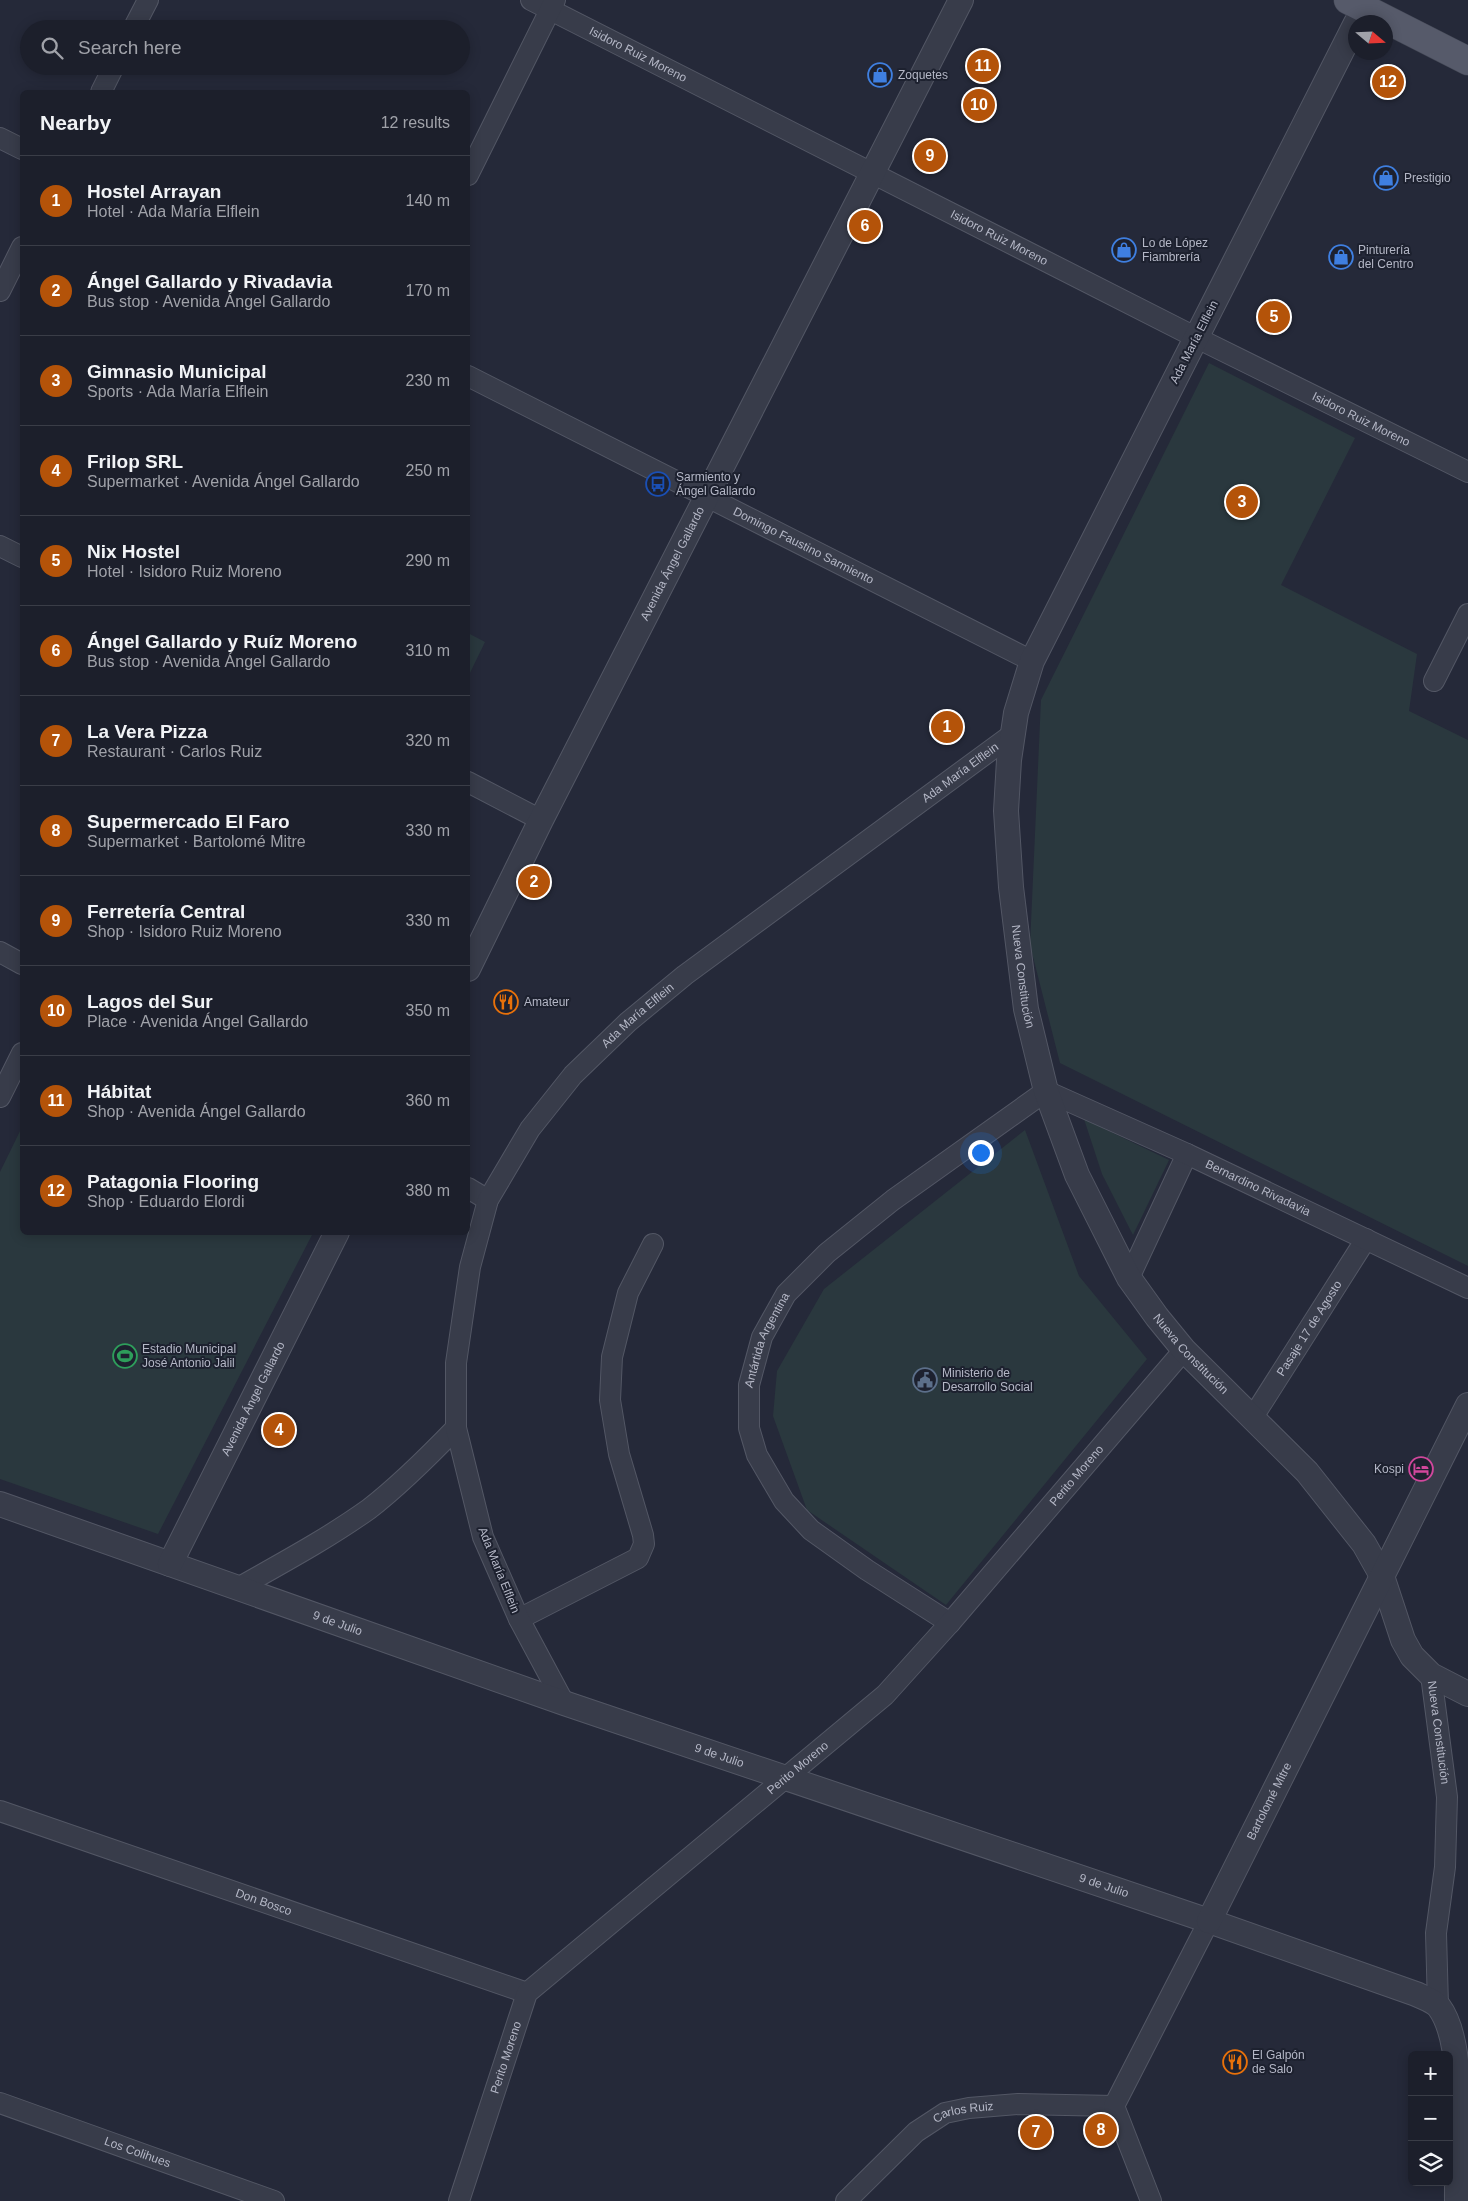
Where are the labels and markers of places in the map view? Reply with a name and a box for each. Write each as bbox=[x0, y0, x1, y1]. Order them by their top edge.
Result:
pin: 11 bbox=[967, 47, 999, 85]
shop icon: Zoquetes bbox=[867, 62, 893, 88]
pin: 12 bbox=[1372, 63, 1404, 101]
place label: Zoquetes bbox=[898, 68, 948, 82]
pin: 10 bbox=[963, 86, 995, 124]
pin: 9 bbox=[914, 137, 946, 175]
shop icon: Prestigio bbox=[1373, 165, 1399, 191]
place label: Prestigio bbox=[1404, 171, 1451, 185]
pin: 6 bbox=[849, 207, 881, 245]
place label: Lo de López Fiambrería bbox=[1142, 236, 1208, 264]
shop icon: Lo de López Fiambrería bbox=[1111, 237, 1137, 263]
place label: Pinturería del Centro bbox=[1358, 243, 1414, 271]
shop icon: Pinturería del Centro bbox=[1328, 244, 1354, 270]
pin: 5 bbox=[1258, 298, 1290, 336]
place label: Sarmiento y Ángel Gallardo bbox=[676, 470, 756, 498]
bus stop icon: Sarmiento y Ángel Gallardo bbox=[645, 471, 671, 497]
pin: 3 bbox=[1226, 483, 1258, 521]
pin: 1 bbox=[931, 708, 963, 746]
pin: 2 bbox=[518, 863, 550, 901]
restaurant icon: Amateur bbox=[493, 989, 519, 1015]
place label: Amateur bbox=[524, 995, 569, 1009]
place label: Estadio Municipal José Antonio Jalil bbox=[142, 1342, 236, 1370]
sports icon: Estadio Municipal José Antonio Jalil bbox=[112, 1343, 138, 1369]
place label: Ministerio de Desarrollo Social bbox=[942, 1366, 1033, 1394]
public building icon: Ministerio de Desarrollo Social bbox=[912, 1367, 938, 1393]
pin: 4 bbox=[263, 1411, 295, 1449]
hotel icon: Kospi bbox=[1408, 1456, 1434, 1482]
place label: Kospi bbox=[1374, 1462, 1404, 1476]
place label: El Galpón de Salo bbox=[1252, 2048, 1305, 2076]
restaurant icon: El Galpón de Salo bbox=[1222, 2049, 1248, 2075]
pin: 8 bbox=[1085, 2111, 1117, 2149]
pin: 7 bbox=[1020, 2113, 1052, 2151]

